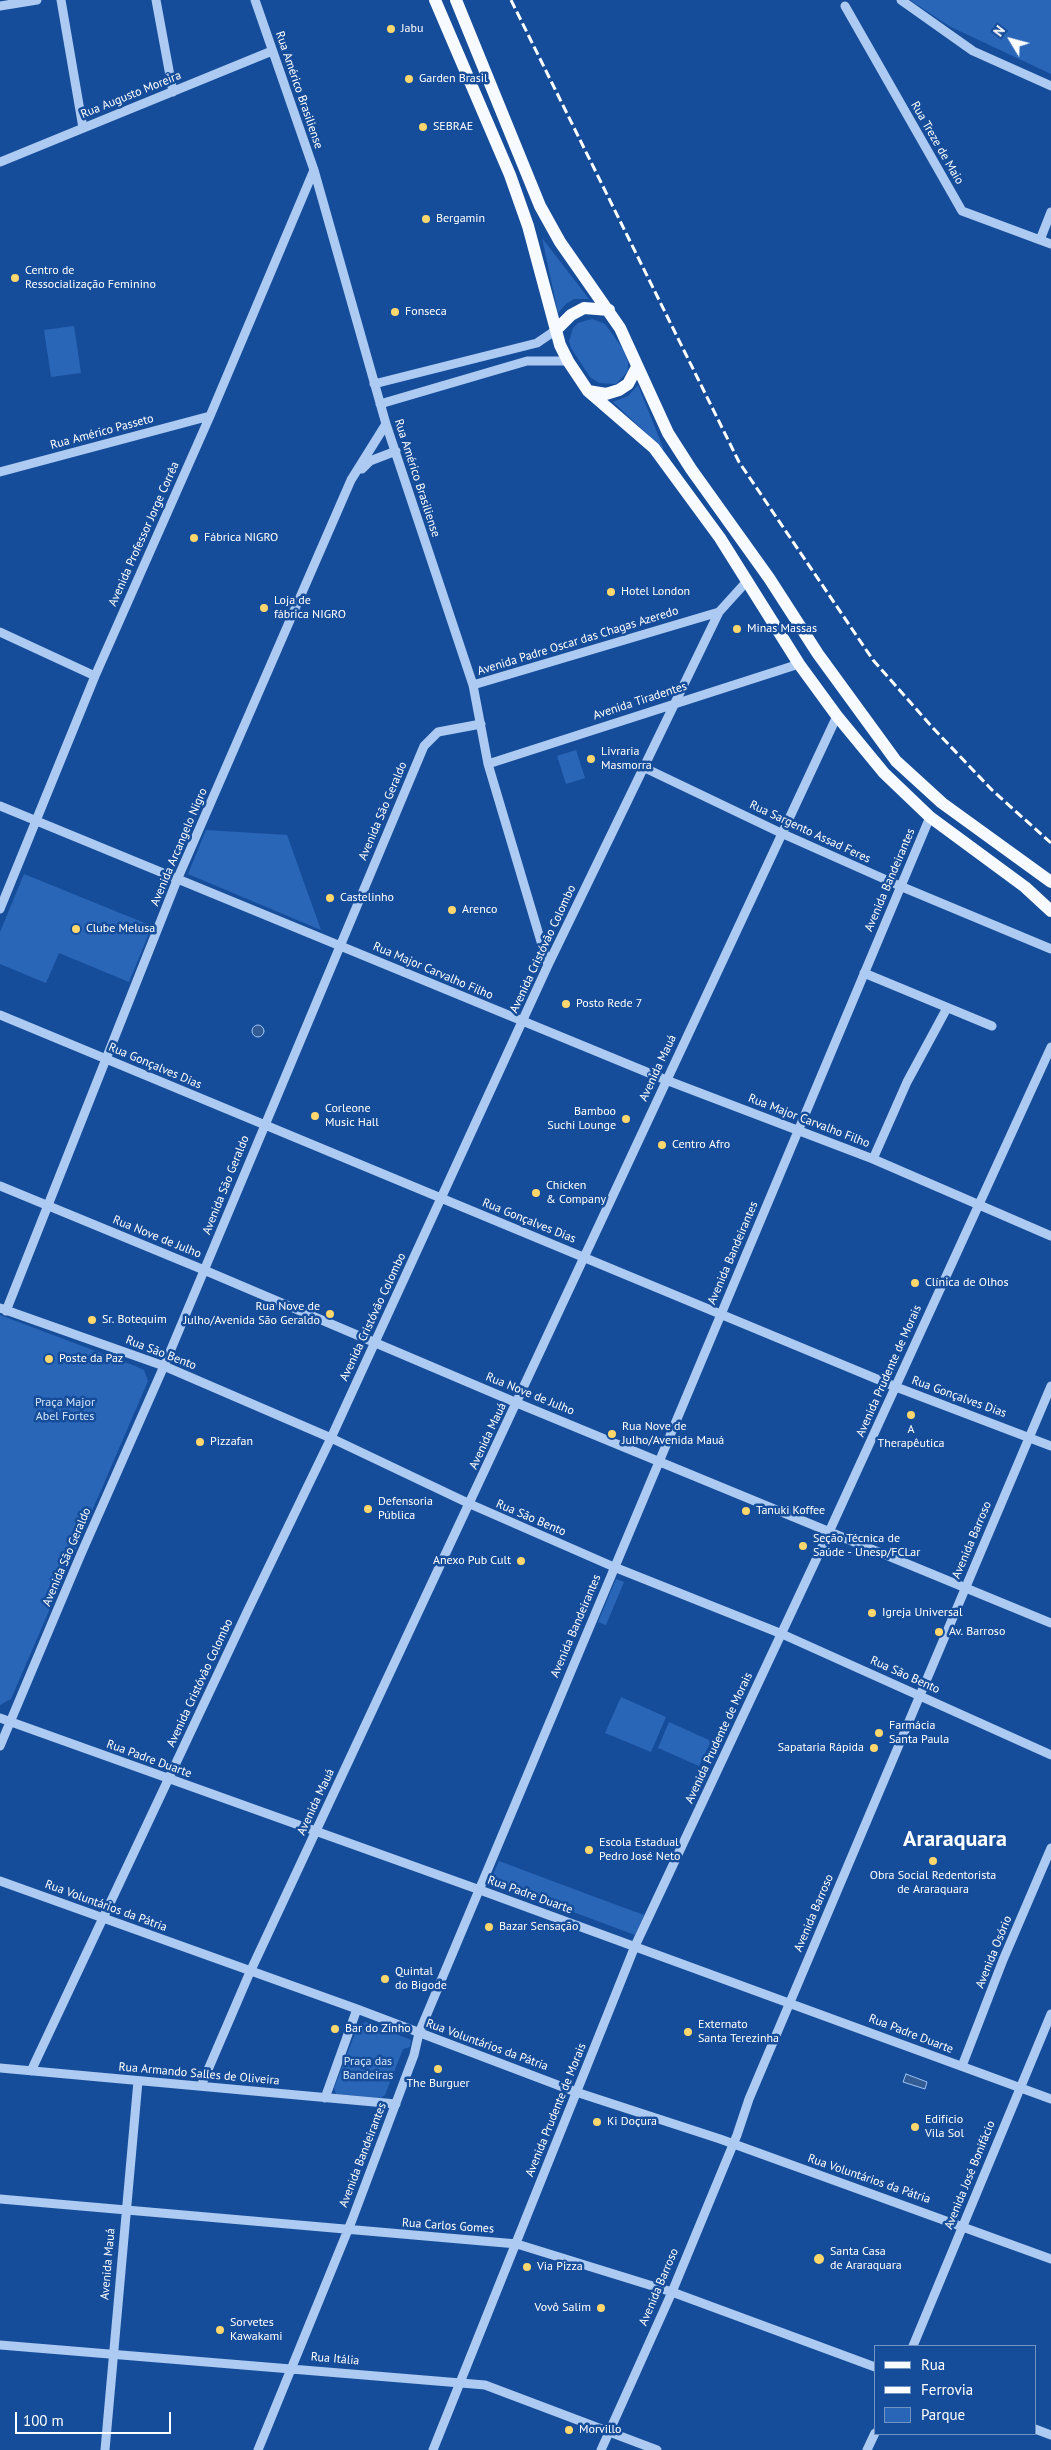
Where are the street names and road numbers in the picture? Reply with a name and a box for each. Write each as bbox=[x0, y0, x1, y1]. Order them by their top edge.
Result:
street label: Rua Américo Brasiliense bbox=[272, 29, 326, 151]
street label: Rua Augusto Moreira bbox=[79, 68, 183, 122]
street label: Rua Treze de Maio bbox=[907, 99, 967, 187]
street label: Rua Américo Passeto bbox=[49, 411, 155, 453]
street label: Rua Américo Brasiliense bbox=[391, 417, 443, 539]
street label: Avenida Professor Jorge Corrêa bbox=[106, 459, 182, 609]
street label: Avenida Padre Oscar das Chagas Azeredo bbox=[476, 603, 680, 679]
street label: Avenida Tiradentes bbox=[591, 679, 689, 723]
street label: Avenida São Geraldo bbox=[356, 760, 410, 862]
street label: Avenida Arcangelo Nigro bbox=[148, 786, 210, 908]
street label: Rua Sargento Assad Feres bbox=[747, 798, 873, 866]
street label: Avenida Bandeirantes bbox=[862, 826, 918, 934]
street label: Avenida Cristóvão Colombo bbox=[507, 883, 579, 1015]
street label: Rua Major Carvalho Filho bbox=[371, 939, 495, 1003]
street label: Avenida Mauá bbox=[636, 1033, 680, 1103]
street label: Rua Gonçalves Dias bbox=[106, 1040, 204, 1092]
street label: Rua Major Carvalho Filho bbox=[746, 1091, 872, 1151]
street label: Avenida São Geraldo bbox=[200, 1133, 252, 1237]
street label: Rua Gonçalves Dias bbox=[480, 1196, 578, 1246]
street label: Avenida Bandeirantes bbox=[705, 1199, 761, 1307]
street label: Rua Nove de Julho bbox=[111, 1213, 203, 1261]
street label: Avenida Cristóvão Colombo bbox=[337, 1251, 409, 1383]
street label: Avenida Prudente de Morais bbox=[853, 1303, 925, 1439]
street label: Rua São Bento bbox=[124, 1333, 198, 1373]
street label: Rua Nove de Julho bbox=[484, 1370, 576, 1418]
street label: Rua Gonçalves Dias bbox=[910, 1373, 1008, 1421]
street label: Avenida Mauá bbox=[466, 1401, 510, 1471]
street label: Rua São Bento bbox=[494, 1497, 568, 1539]
street label: Avenida Barroso bbox=[949, 1499, 995, 1581]
street label: Avenida São Geraldo bbox=[40, 1506, 94, 1608]
street label: Avenida Bandeirantes bbox=[548, 1572, 604, 1680]
street label: Avenida Cristóvão Colombo bbox=[164, 1617, 236, 1749]
street label: Rua São Bento bbox=[868, 1653, 942, 1697]
street label: Avenida Prudente de Morais bbox=[682, 1670, 756, 1806]
street label: Rua Padre Duarte bbox=[105, 1737, 193, 1781]
street label: Avenida Mauá bbox=[294, 1767, 338, 1837]
street label: Avenida Barroso bbox=[791, 1872, 837, 1954]
street label: Rua Padre Duarte bbox=[486, 1873, 574, 1917]
street label: Rua Voluntários da Pátria bbox=[43, 1877, 169, 1935]
street label: Avenida Osório bbox=[973, 1914, 1015, 1990]
street label: Rua Padre Duarte bbox=[867, 2011, 955, 2057]
street label: Rua Voluntários da Pátria bbox=[424, 2016, 550, 2074]
street label: Avenida Prudente de Morais bbox=[523, 2041, 589, 2179]
street label: Rua Armando Salles de Oliveira bbox=[118, 2060, 280, 2088]
street label: Avenida Bandeirantes bbox=[336, 2101, 390, 2209]
street label: Avenida José Bonifácio bbox=[942, 2118, 998, 2232]
street label: Rua Voluntários da Pátria bbox=[806, 2151, 932, 2207]
street label: Rua Carlos Gomes bbox=[402, 2216, 494, 2236]
street label: Avenida Mauá bbox=[98, 2228, 118, 2300]
street label: Avenida Barroso bbox=[636, 2246, 682, 2328]
street label: Rua Itália bbox=[310, 2350, 360, 2368]

